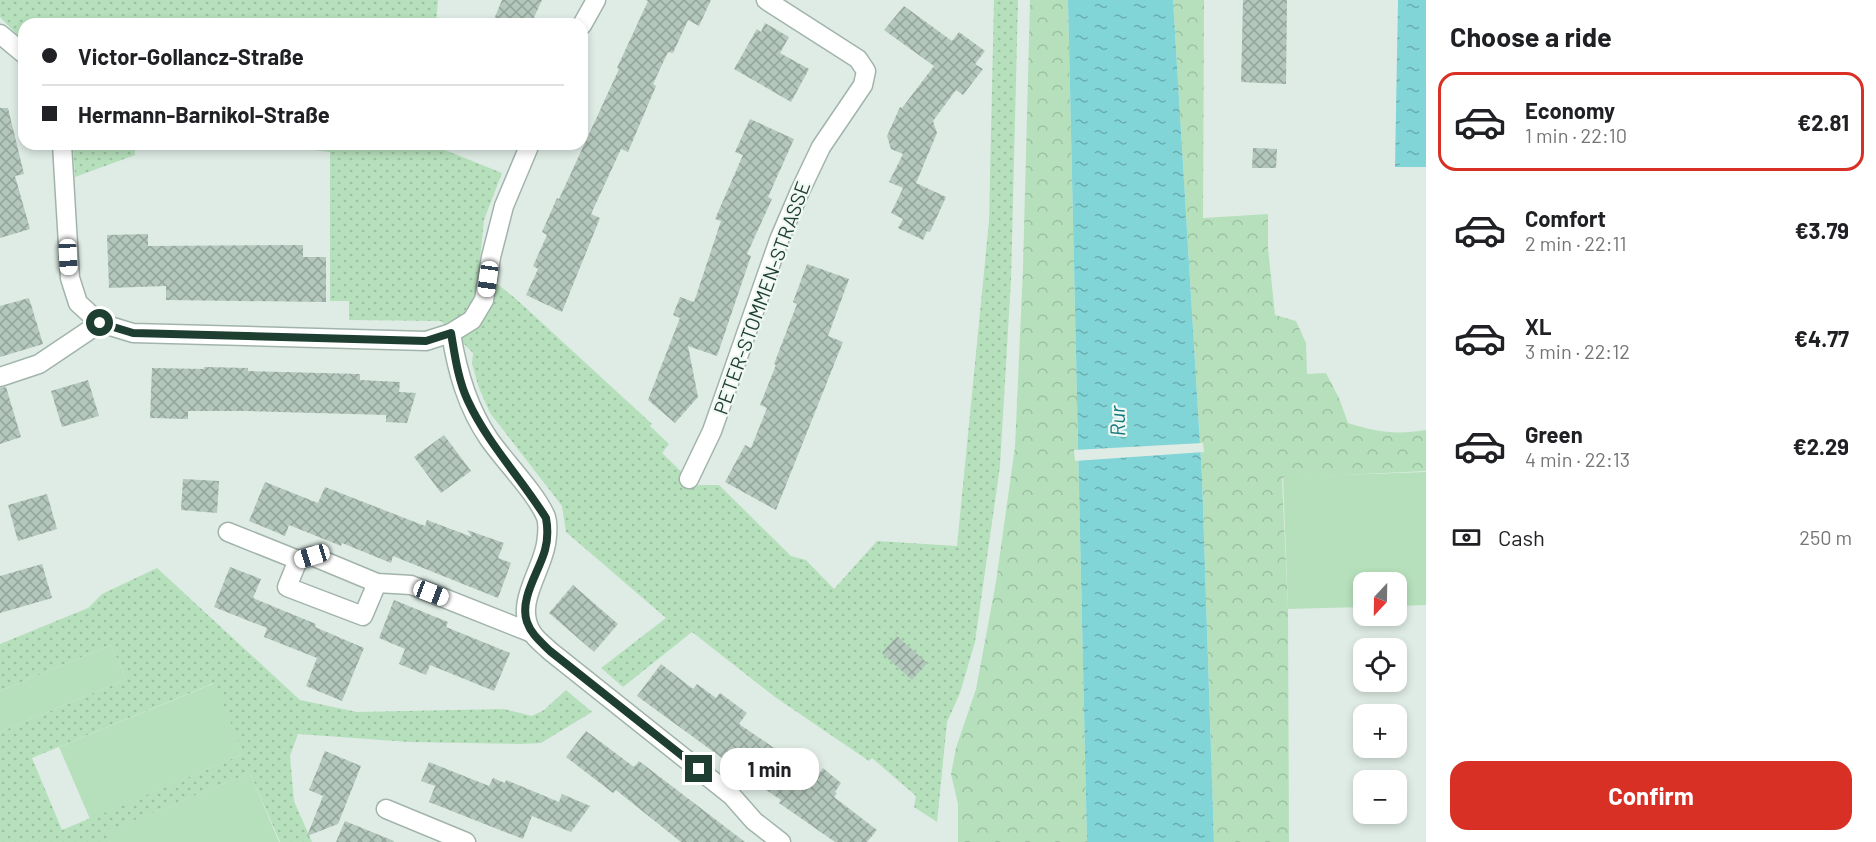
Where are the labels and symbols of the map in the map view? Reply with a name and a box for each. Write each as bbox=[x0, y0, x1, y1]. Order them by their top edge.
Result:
street label: PETER-STOMMEN-STRASSE bbox=[708, 178, 814, 417]
car bbox=[58, 239, 78, 275]
car bbox=[477, 260, 499, 298]
route start bbox=[86, 309, 113, 336]
water label: Rur bbox=[1104, 405, 1129, 437]
car bbox=[292, 542, 332, 570]
north arrow bbox=[1353, 572, 1407, 626]
car bbox=[411, 578, 451, 608]
callout: 1 min bbox=[720, 748, 819, 790]
route end bbox=[685, 755, 712, 782]

